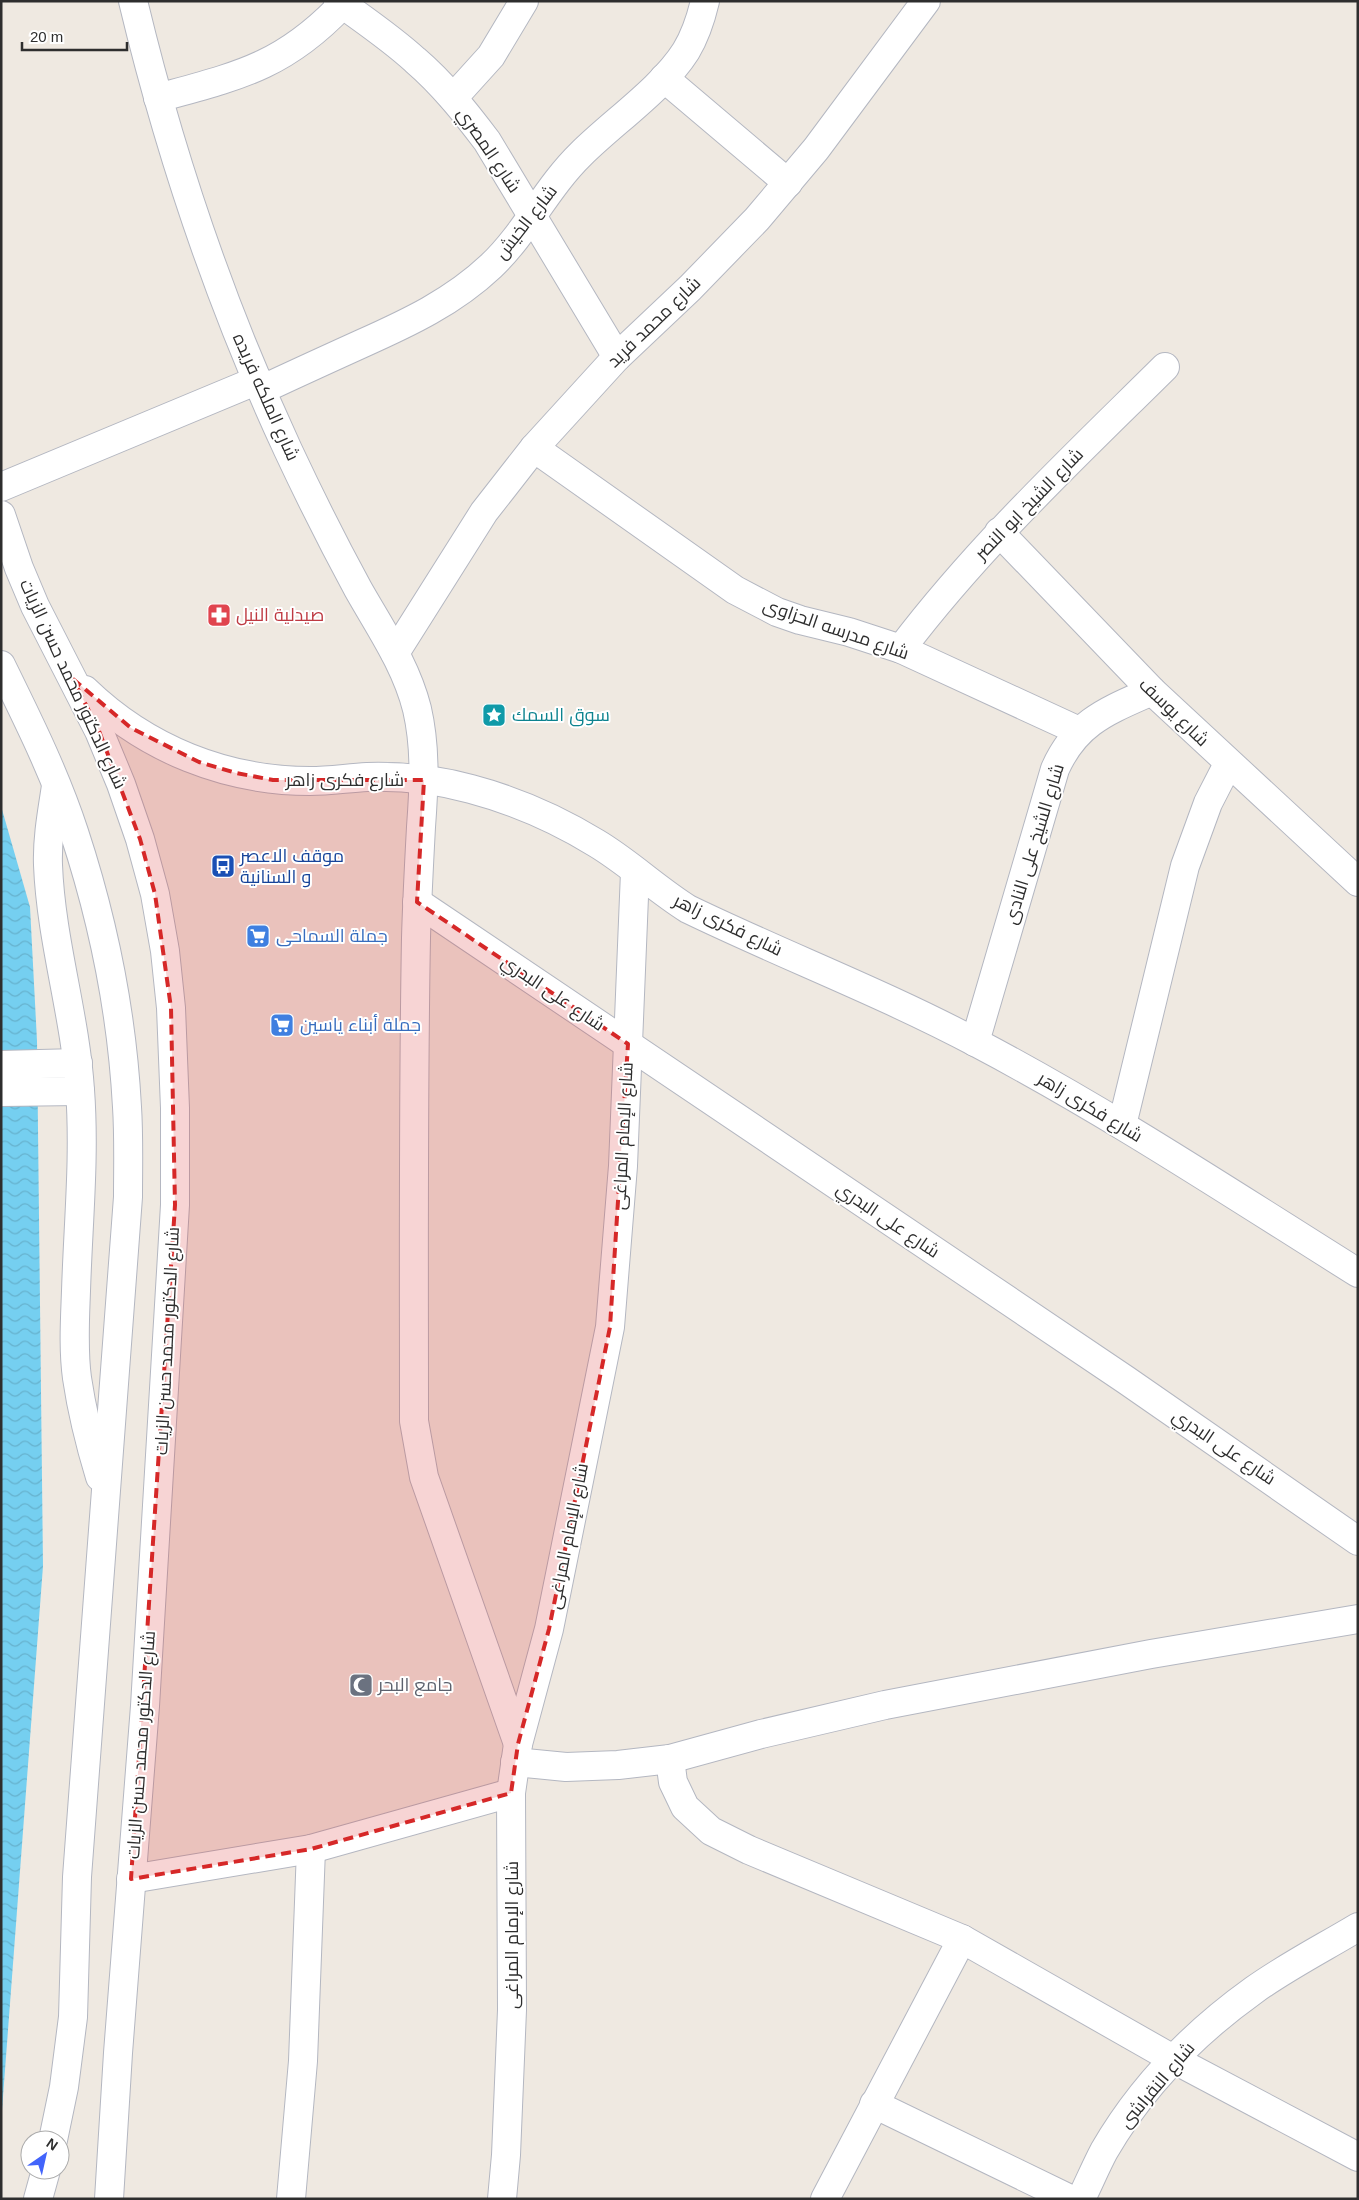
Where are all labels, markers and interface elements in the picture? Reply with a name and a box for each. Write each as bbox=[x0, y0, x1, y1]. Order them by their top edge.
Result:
scale bar bbox=[22, 20, 128, 52]
text: 20 m bbox=[30, 28, 63, 45]
street label: شارع المصري bbox=[450, 104, 525, 198]
street label: شارع الخيش bbox=[491, 181, 563, 264]
street label: شارع محمد فريد bbox=[603, 273, 706, 373]
street label: شارع الملكه فريده bbox=[227, 330, 303, 465]
street label: شارع الشيخ ابو النصر bbox=[970, 444, 1089, 566]
street label: شارع الدكتور محمد حسن الزيات bbox=[14, 576, 130, 793]
street label: شارع مدرسه الحزاوى bbox=[760, 595, 912, 665]
pharmacy icon: صيدلية النيل bbox=[206, 602, 232, 628]
place label: صيدلية النيل bbox=[236, 605, 324, 626]
street label: شارع يوسف bbox=[1134, 674, 1213, 752]
place icon: سوق السمك bbox=[481, 702, 507, 728]
place label: سوق السمك bbox=[512, 705, 610, 727]
street label: شارع الشيخ على النادى bbox=[1000, 761, 1070, 927]
street label: شارع فكرى زاهر bbox=[285, 770, 404, 792]
place label: موقف الاعصر و السنانية bbox=[239, 846, 344, 888]
bus stop icon: موقف الاعصر و السنانية bbox=[210, 853, 236, 879]
street label: شارع فكرى زاهر bbox=[669, 890, 786, 962]
supermarket icon: جملة السماحى bbox=[245, 923, 271, 949]
place label: جملة السماحى bbox=[276, 926, 388, 947]
street label: شارع على البدري bbox=[495, 951, 608, 1038]
supermarket icon: جملة أبناء ياسين bbox=[269, 1012, 295, 1038]
place label: جملة أبناء ياسين bbox=[300, 1014, 421, 1036]
street label: شارع الإمام المراغى bbox=[609, 1061, 639, 1211]
street label: شارع فكرى زاهر bbox=[1032, 1067, 1146, 1148]
street label: شارع على البدري bbox=[830, 1178, 943, 1265]
street label: شارع الدكتور محمد حسن الزيات bbox=[151, 1226, 185, 1456]
street label: شارع على البدري bbox=[1166, 1405, 1279, 1492]
street label: شارع الإمام المراغى bbox=[544, 1461, 594, 1611]
street label: شارع الدكتور محمد حسن الزيات bbox=[123, 1630, 161, 1860]
mosque icon: جامع البحر bbox=[348, 1672, 374, 1698]
place label: جامع البحر bbox=[377, 1675, 453, 1697]
street label: شارع الإمام المراغى bbox=[502, 1861, 524, 2009]
street label: شارع النقراشى bbox=[1115, 2038, 1200, 2133]
north arrow bbox=[20, 2130, 70, 2180]
text: N bbox=[44, 2135, 61, 2154]

